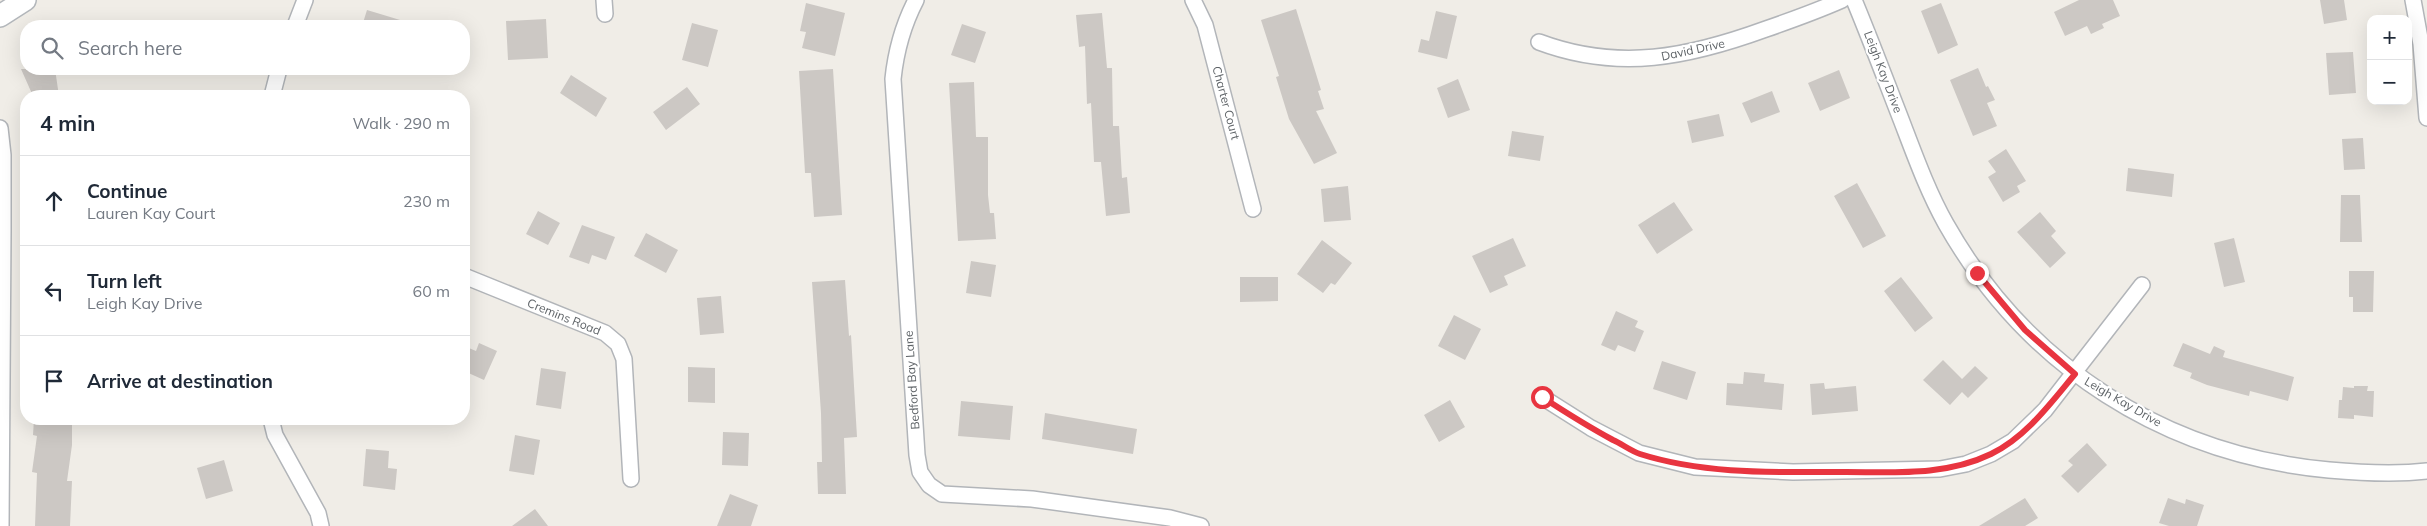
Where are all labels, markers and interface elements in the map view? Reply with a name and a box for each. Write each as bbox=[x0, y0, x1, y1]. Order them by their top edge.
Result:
map controls bbox=[2367, 15, 2412, 105]
button: + bbox=[2367, 15, 2412, 60]
search box bbox=[20, 20, 470, 75]
street label: Leigh Kay Drive bbox=[1861, 29, 1906, 115]
icon: search bbox=[38, 34, 66, 62]
street label: David Drive bbox=[1660, 35, 1726, 64]
text: Search here bbox=[78, 36, 182, 60]
button: − bbox=[2367, 60, 2412, 105]
street label: Charter Court bbox=[1209, 64, 1244, 141]
text: 4 min bbox=[40, 110, 95, 136]
text: Walk · 290 m bbox=[352, 113, 450, 133]
text: Continue bbox=[87, 179, 167, 203]
icon: ahead bbox=[40, 187, 68, 215]
text: 230 m bbox=[403, 191, 450, 211]
text: Lauren Kay Court bbox=[87, 203, 215, 223]
route end bbox=[1966, 262, 1989, 285]
text: Turn left bbox=[87, 269, 162, 293]
icon: left bbox=[40, 277, 68, 305]
text: 60 m bbox=[413, 281, 450, 301]
text: Leigh Kay Drive bbox=[87, 293, 202, 313]
street label: Cremins Road bbox=[525, 295, 603, 338]
street label: Bedford Bay Lane bbox=[901, 330, 922, 430]
icon: arrive bbox=[40, 367, 68, 395]
text: Arrive at destination bbox=[87, 369, 273, 393]
street label: Leigh Kay Drive bbox=[2082, 373, 2164, 430]
route start bbox=[1531, 386, 1554, 409]

